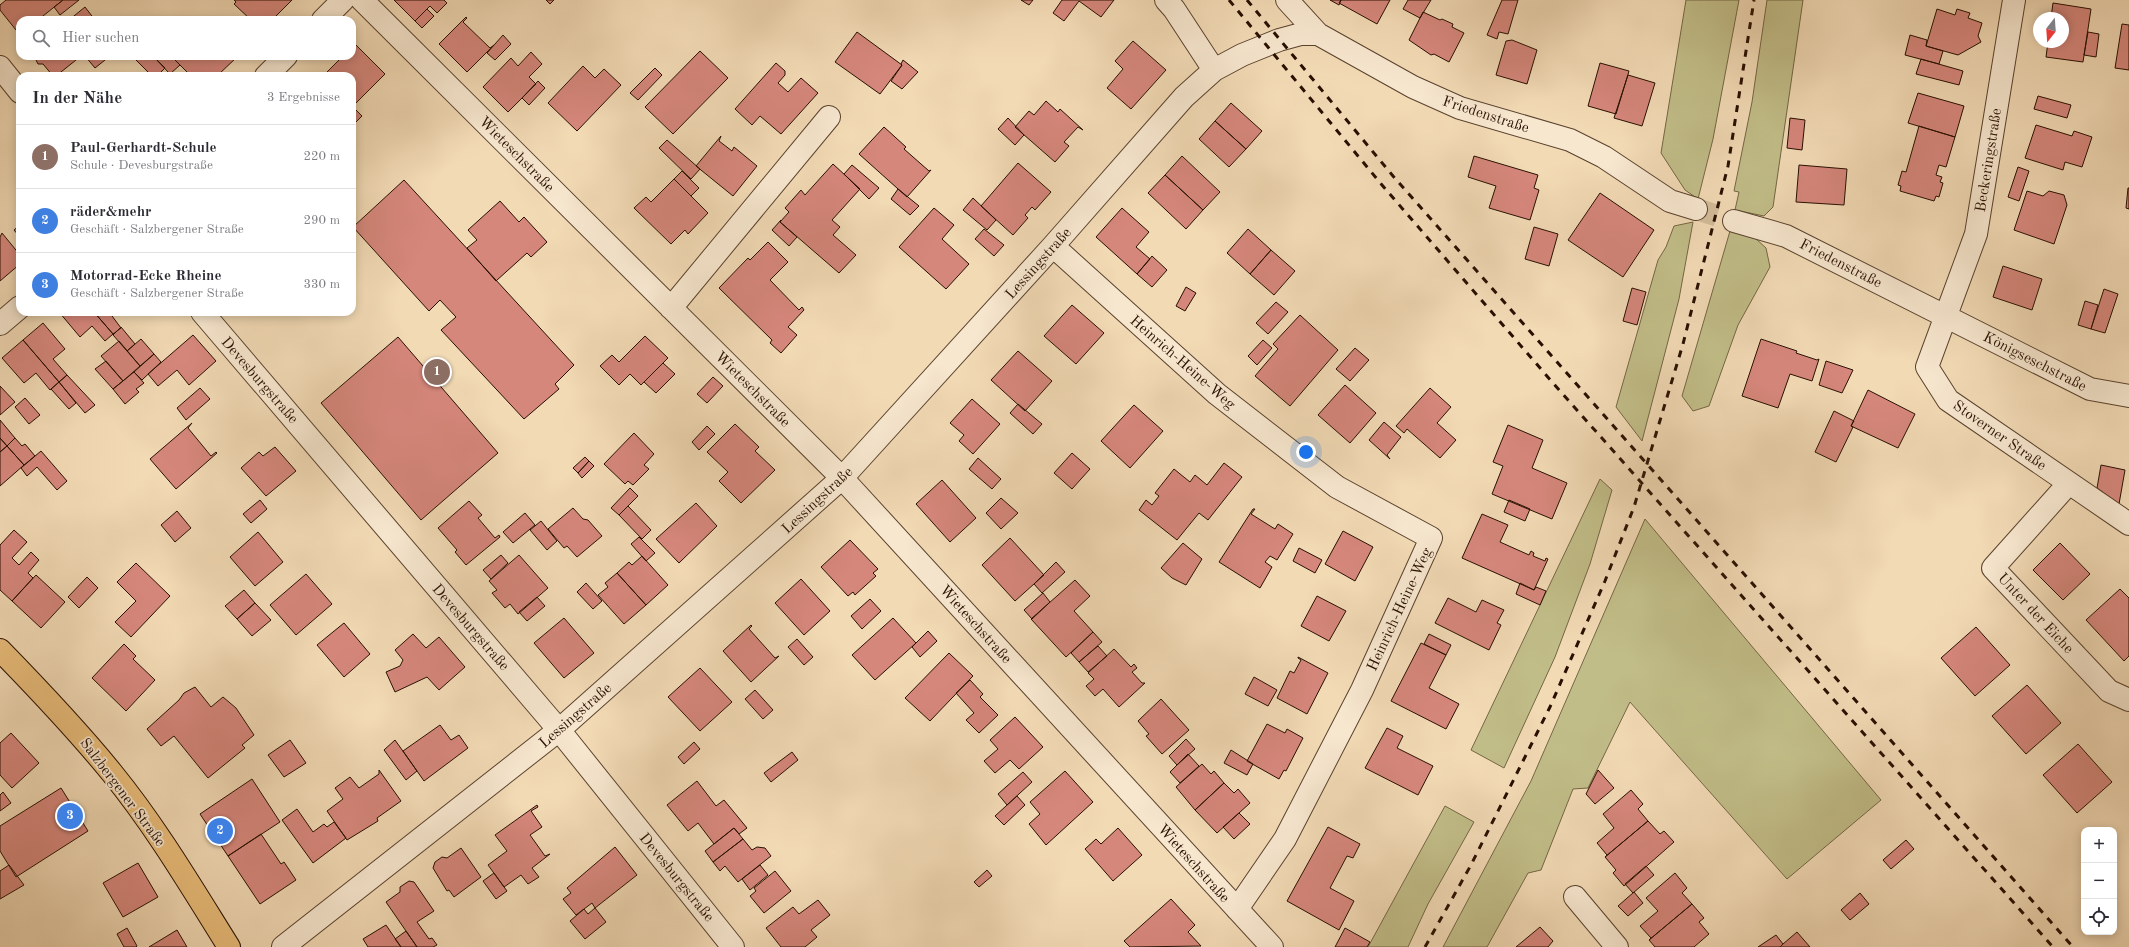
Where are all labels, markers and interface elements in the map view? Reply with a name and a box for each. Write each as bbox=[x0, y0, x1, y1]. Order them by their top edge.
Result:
north arrow bbox=[2033, 12, 2069, 48]
search box bbox=[16, 16, 356, 60]
icon: search bbox=[30, 27, 52, 49]
text: Hier suchen bbox=[62, 31, 139, 46]
text: In der Nähe bbox=[32, 90, 122, 107]
text: 3 Ergebnisse bbox=[267, 91, 340, 104]
street label: Friedenstraße bbox=[1440, 94, 1531, 137]
street label: Beckeringstraße bbox=[1974, 107, 2005, 213]
street label: Wieteschstraße bbox=[475, 114, 557, 196]
text: Paul-Gerhardt-Schule bbox=[70, 141, 217, 156]
text: 1 bbox=[41, 150, 49, 163]
text: 220 m bbox=[303, 150, 340, 163]
text: Schule · Devesburgstraße bbox=[70, 159, 213, 172]
text: räder&mehr bbox=[70, 205, 152, 220]
text: 2 bbox=[41, 214, 49, 227]
text: 290 m bbox=[303, 214, 340, 227]
text: Geschäft · Salzbergener Straße bbox=[70, 223, 244, 236]
street label: Lessingstraße bbox=[1003, 225, 1075, 303]
street label: Friedenstraße bbox=[1797, 237, 1884, 292]
text: Motorrad-Ecke Rheine bbox=[70, 269, 222, 284]
text: 3 bbox=[41, 278, 49, 291]
text: 330 m bbox=[303, 278, 340, 291]
text: Geschäft · Salzbergener Straße bbox=[70, 287, 244, 300]
street label: Heinrich-Heine-Weg bbox=[1126, 313, 1238, 413]
street label: Königseschstraße bbox=[1980, 330, 2088, 395]
street label: Devesburgstraße bbox=[217, 335, 300, 427]
street label: Wieteschstraße bbox=[711, 349, 793, 431]
pin: 1 bbox=[424, 357, 450, 387]
street label: Stoverner Straße bbox=[1950, 399, 2049, 474]
your location bbox=[1296, 442, 1316, 462]
street label: Lessingstraße bbox=[780, 465, 856, 537]
street label: Heinrich-Heine-Weg bbox=[1365, 546, 1436, 674]
street label: Unter der Eiche bbox=[1994, 571, 2076, 657]
street label: Devesburgstraße bbox=[428, 582, 511, 674]
street label: Wieteschstraße bbox=[936, 583, 1014, 667]
street label: Lessingstraße bbox=[537, 681, 615, 751]
street label: Salzbergener Straße bbox=[76, 736, 167, 850]
pin: 3 bbox=[57, 801, 83, 831]
pin: 2 bbox=[207, 816, 233, 846]
street label: Wieteschstraße bbox=[1154, 822, 1232, 906]
map controls bbox=[2081, 827, 2117, 935]
button: + bbox=[2081, 827, 2117, 863]
street label: Devesburgstraße bbox=[636, 831, 716, 925]
button: − bbox=[2081, 863, 2117, 899]
button: locate bbox=[2081, 899, 2117, 935]

